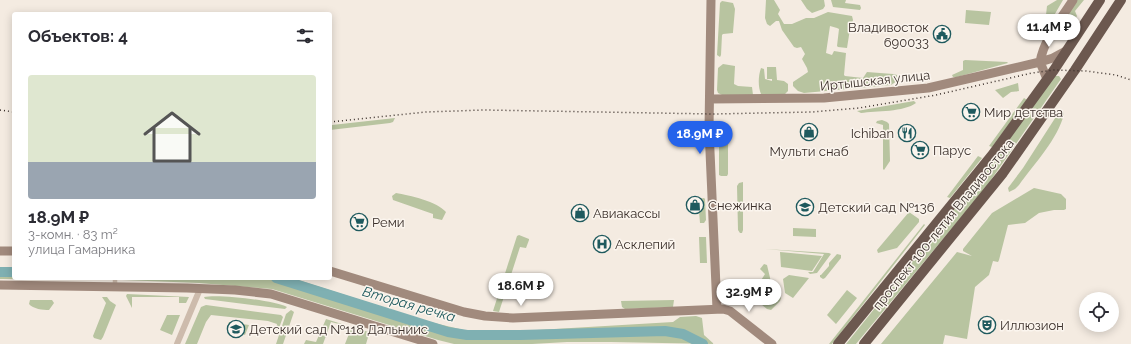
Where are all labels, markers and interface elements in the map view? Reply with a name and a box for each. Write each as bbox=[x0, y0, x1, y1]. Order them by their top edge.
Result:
pin: 11.4M ₽ bbox=[1012, 14, 1086, 48]
text: 11.4M ₽ bbox=[1026, 19, 1072, 34]
place label: Владивосток 690033 bbox=[848, 20, 929, 50]
public building icon: Владивосток 690033 bbox=[932, 24, 952, 44]
icon: filters bbox=[294, 25, 316, 47]
text: Объектов: 4 bbox=[28, 26, 128, 46]
street label: Иртышская улица bbox=[819, 67, 931, 94]
icon: home bbox=[136, 101, 208, 173]
supermarket icon: Мир детства bbox=[961, 102, 981, 122]
place label: Мир детства bbox=[984, 105, 1063, 120]
pin: 18.9M ₽ bbox=[663, 121, 737, 155]
shop icon: Мульти снаб bbox=[799, 122, 819, 142]
restaurant icon: Ichiban bbox=[897, 123, 917, 143]
text: 18.9M ₽ bbox=[677, 126, 723, 141]
place label: Ichiban bbox=[851, 126, 894, 141]
street label: проспект 100-летия Владивостока bbox=[870, 136, 1017, 313]
supermarket icon: Парус bbox=[910, 140, 930, 160]
place label: Парус bbox=[933, 143, 971, 158]
place label: Мульти снаб bbox=[769, 144, 849, 159]
shop icon: Снежинка bbox=[685, 195, 705, 215]
school or university icon: Детский сад №136 bbox=[795, 197, 815, 217]
place label: Снежинка bbox=[708, 198, 772, 213]
place label: Детский сад №136 bbox=[818, 200, 935, 215]
shop icon: Авиакассы bbox=[570, 203, 590, 223]
place label: Авиакассы bbox=[593, 206, 660, 221]
text: 18.9M ₽ bbox=[28, 207, 89, 227]
supermarket icon: Реми bbox=[349, 212, 369, 232]
place label: Реми bbox=[372, 215, 405, 230]
text: 3-комн. · 83 m² bbox=[28, 227, 118, 242]
hospital icon: Асклепий bbox=[592, 234, 612, 254]
place label: Асклепий bbox=[615, 237, 675, 252]
text: улица Гамарника bbox=[28, 242, 135, 257]
pin: 18.6M ₽ bbox=[484, 273, 558, 307]
text: 18.6M ₽ bbox=[497, 278, 545, 293]
pin: 32.9M ₽ bbox=[712, 279, 786, 313]
water label: Вторая речка bbox=[361, 283, 457, 325]
text: 32.9M ₽ bbox=[725, 284, 773, 299]
map controls bbox=[1079, 292, 1119, 332]
button: locate bbox=[1079, 292, 1119, 332]
theatre icon: Иллюзион bbox=[977, 315, 997, 335]
place label: Иллюзион bbox=[1000, 318, 1064, 333]
school or university icon: Детский сад №118 Дальниис bbox=[226, 319, 246, 339]
place label: Детский сад №118 Дальниис bbox=[249, 322, 428, 337]

